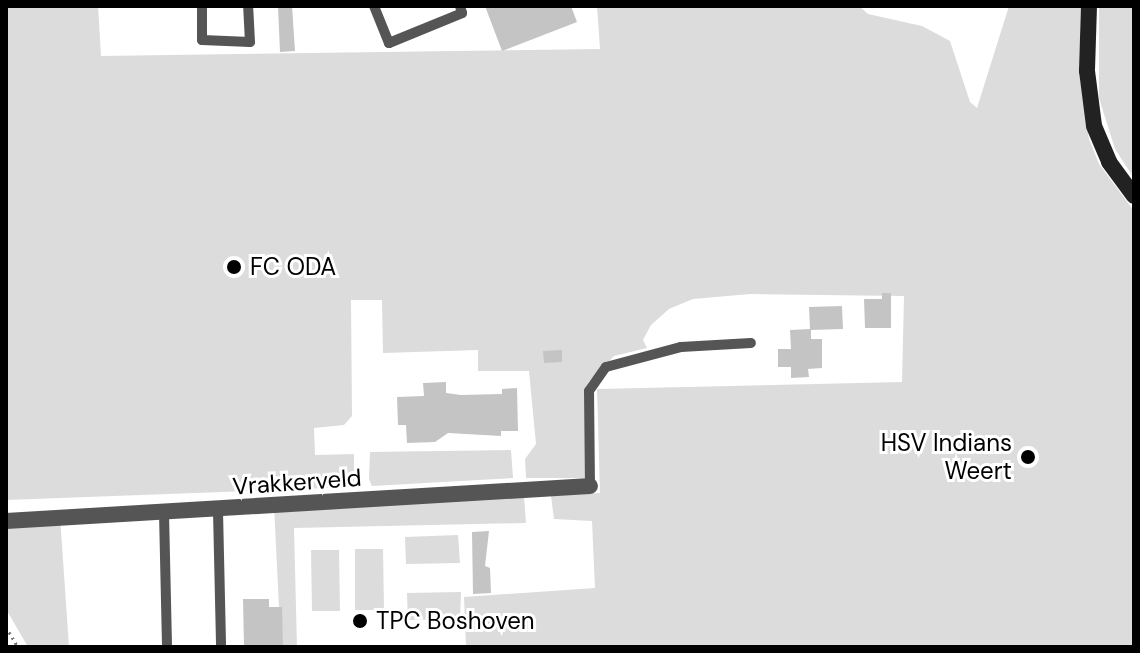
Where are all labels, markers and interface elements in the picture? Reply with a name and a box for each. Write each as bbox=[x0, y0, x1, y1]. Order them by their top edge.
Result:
place label: FC ODA bbox=[250, 253, 336, 281]
marker: FC ODA bbox=[225, 258, 243, 276]
place label: HSV Indians Weert bbox=[881, 429, 1012, 485]
marker: HSV Indians Weert bbox=[1019, 448, 1037, 466]
street label: Vrakkerveld bbox=[232, 463, 362, 501]
place label: TPC Boshoven bbox=[376, 607, 535, 635]
marker: TPC Boshoven bbox=[351, 612, 369, 630]

